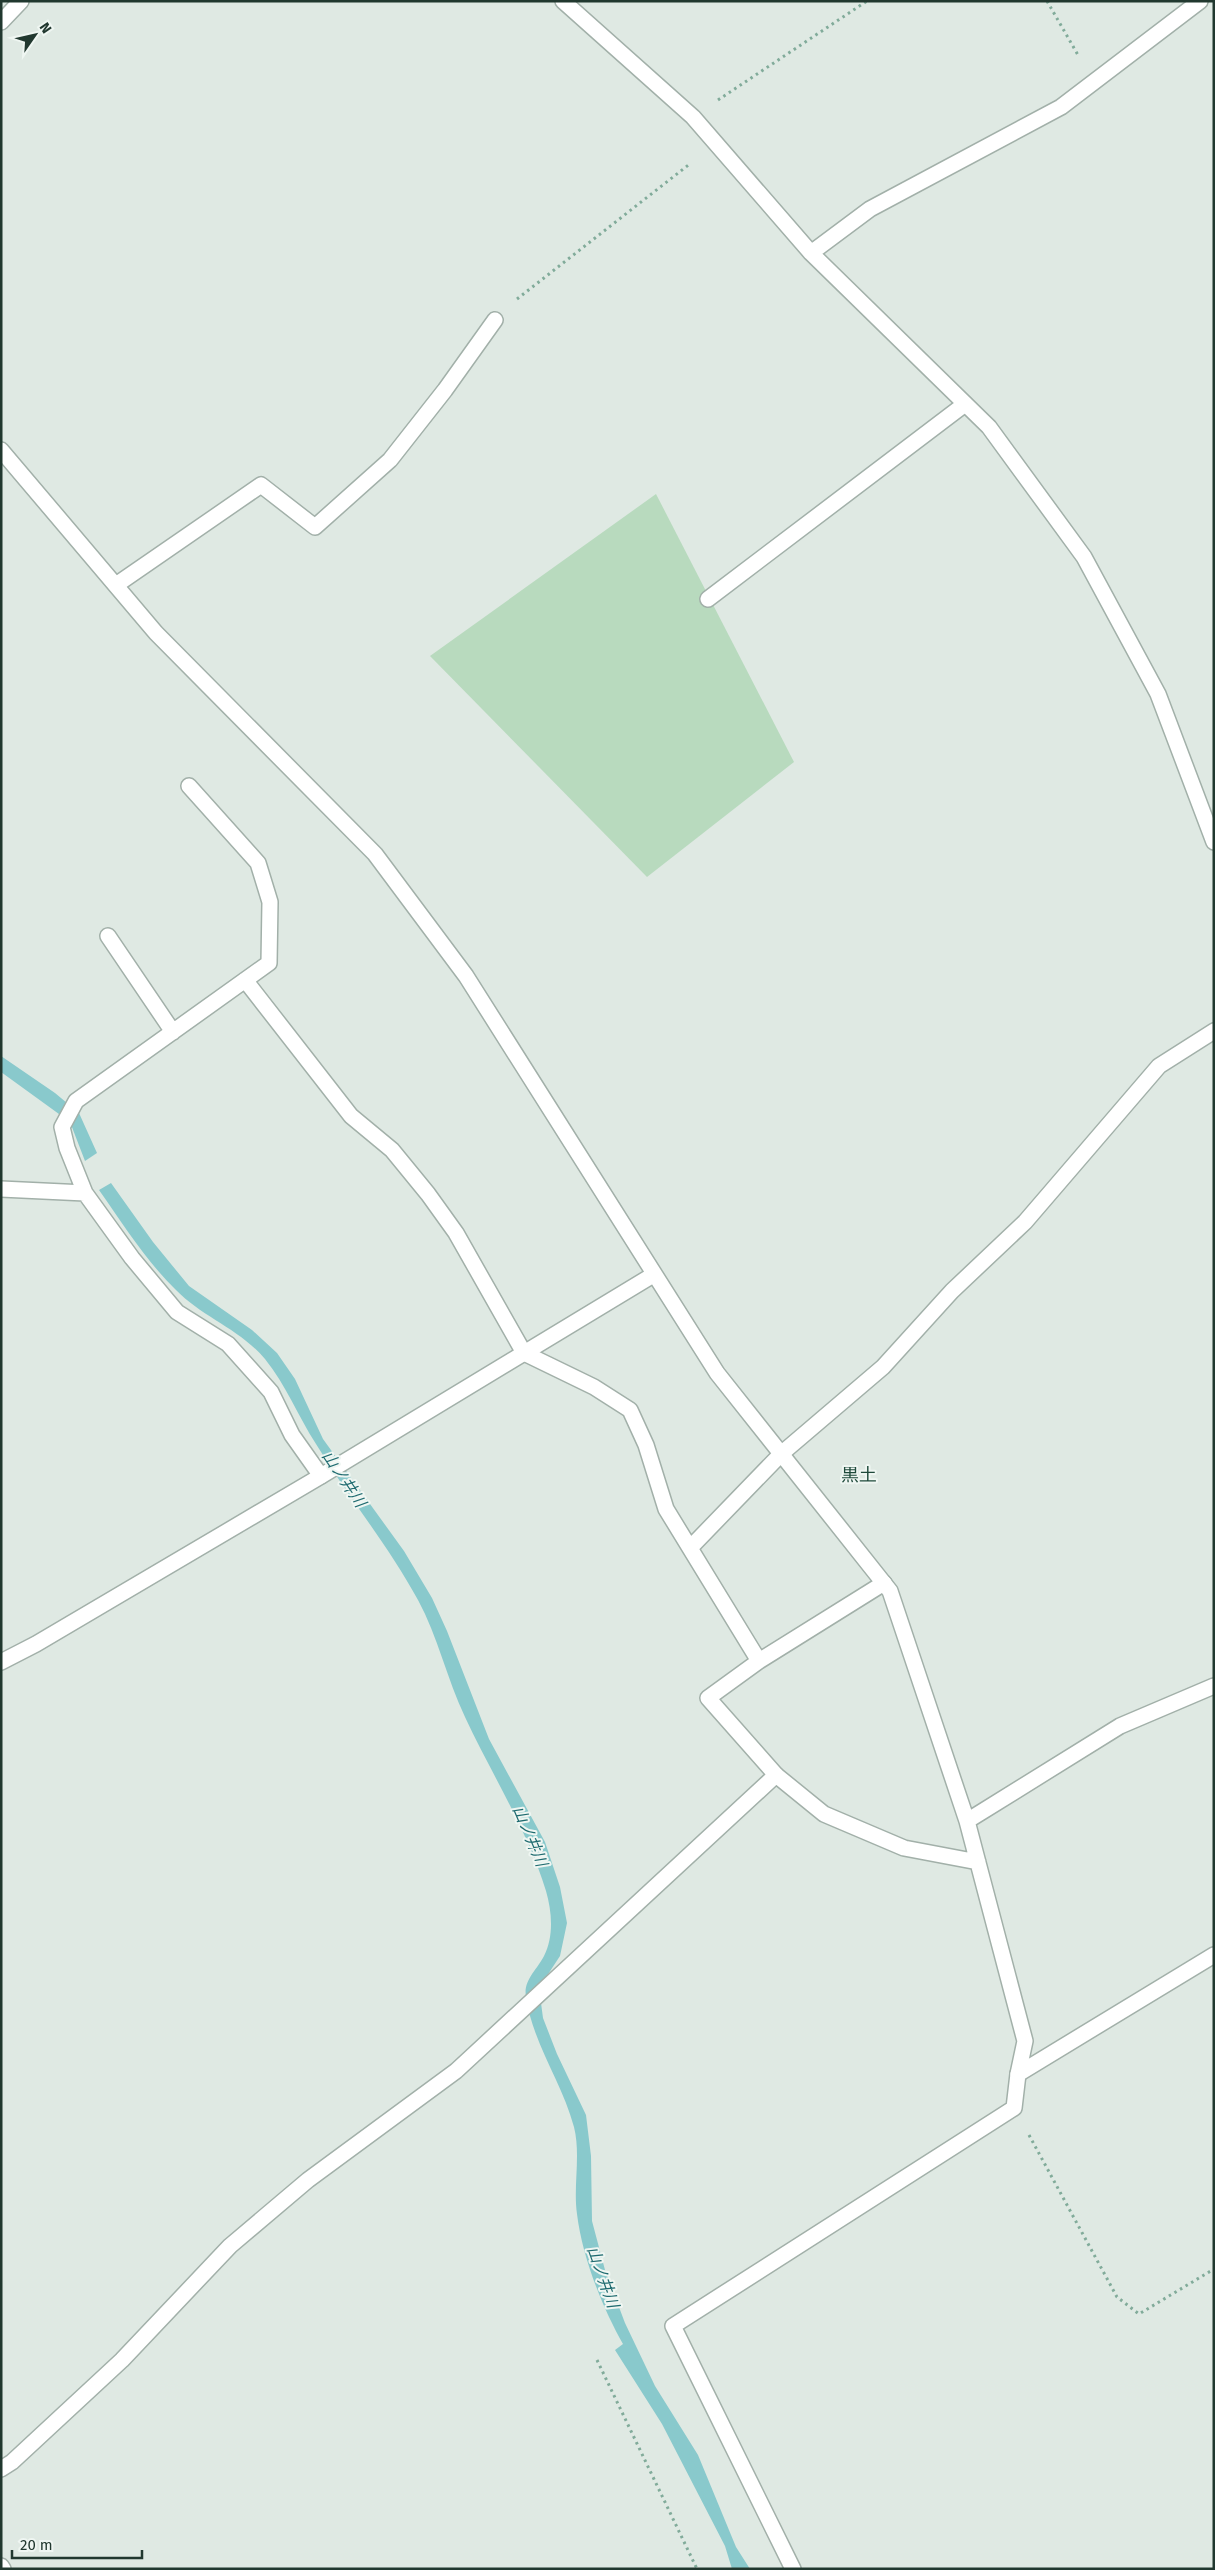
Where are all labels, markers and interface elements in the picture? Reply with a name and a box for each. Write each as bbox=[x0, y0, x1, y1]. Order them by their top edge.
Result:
north arrow bbox=[10, 10, 60, 60]
text: N bbox=[36, 19, 55, 37]
water label: 山ノ井川 bbox=[318, 1447, 371, 1512]
district label: 黒土 bbox=[841, 1464, 877, 1486]
water label: 山ノ井川 bbox=[509, 1803, 552, 1871]
water label: 山ノ井川 bbox=[583, 2244, 624, 2312]
scale bar bbox=[12, 2528, 142, 2560]
text: 20 m bbox=[20, 2536, 53, 2554]

